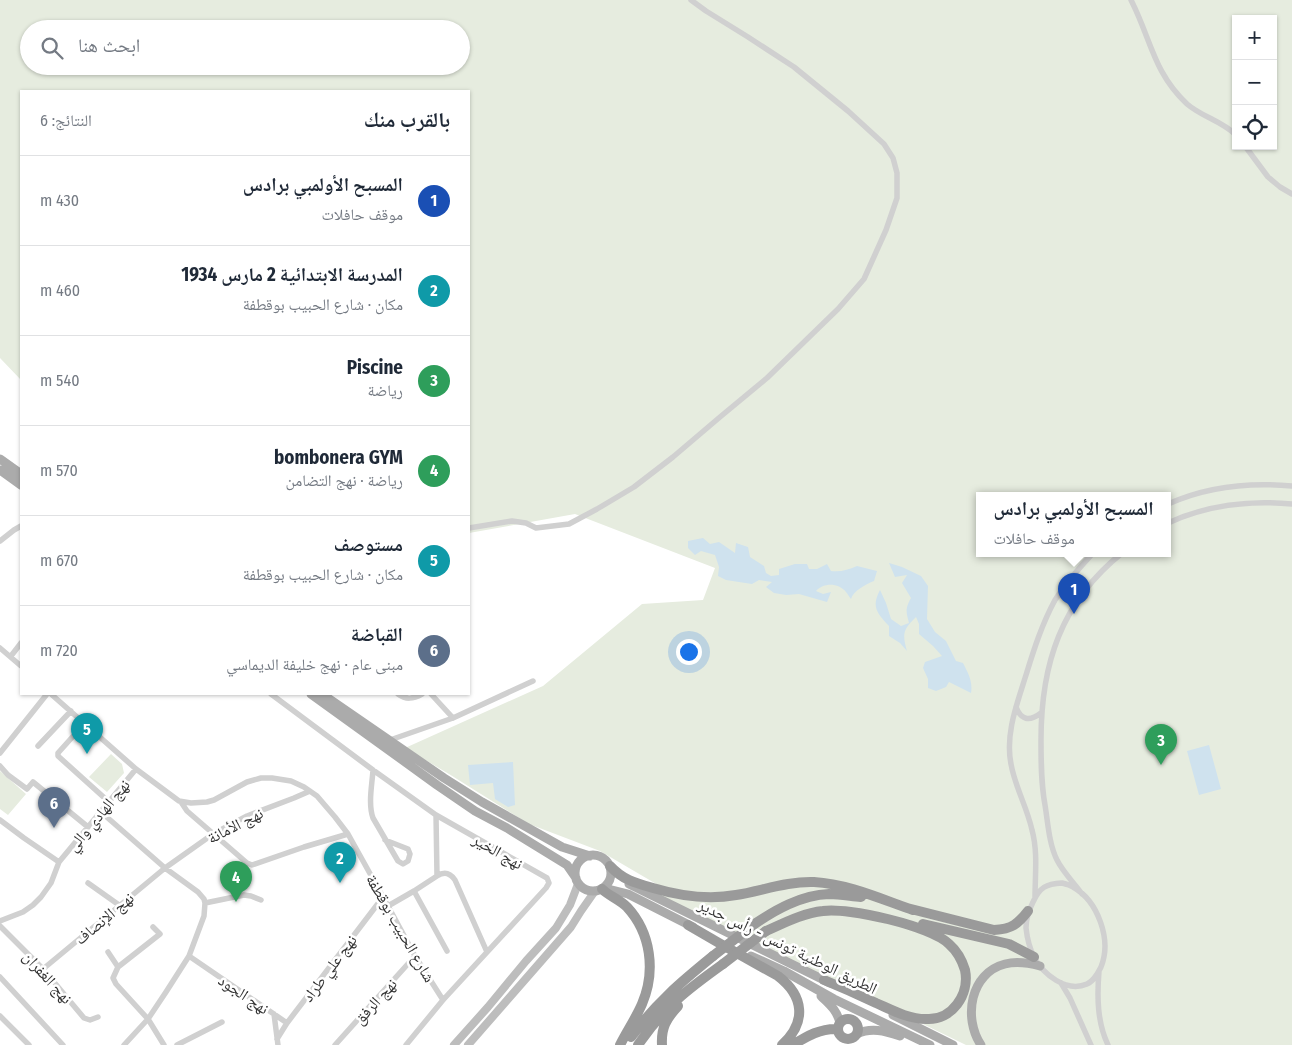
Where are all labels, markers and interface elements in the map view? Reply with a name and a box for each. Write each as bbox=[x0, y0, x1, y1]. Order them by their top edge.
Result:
map controls bbox=[1232, 15, 1277, 150]
button: + bbox=[1232, 15, 1277, 60]
search box bbox=[20, 20, 470, 75]
icon: search bbox=[38, 34, 66, 62]
text: ابحث هنا bbox=[78, 34, 140, 57]
button: − bbox=[1232, 60, 1277, 105]
button: locate bbox=[1232, 105, 1277, 150]
text: بالقرب منك bbox=[364, 107, 450, 133]
text: النتائج: 6 bbox=[40, 111, 92, 130]
text: المسبح الأولمبي برادس bbox=[243, 173, 403, 196]
text: 430 m bbox=[40, 191, 79, 210]
text: 1 bbox=[431, 191, 437, 210]
text: موقف حافلات bbox=[322, 205, 403, 224]
text: المدرسة الابتدائية 2 مارس 1934 bbox=[181, 263, 403, 286]
text: 460 m bbox=[40, 281, 80, 300]
text: 2 bbox=[430, 281, 438, 300]
text: مكان · شارع الحبيب بوقطفة bbox=[243, 295, 403, 314]
text: Piscine bbox=[347, 356, 403, 379]
text: 540 m bbox=[40, 371, 80, 390]
text: 3 bbox=[430, 371, 438, 390]
text: رياضة bbox=[367, 381, 403, 400]
text: bombonera GYM bbox=[274, 446, 403, 469]
text: 570 m bbox=[40, 461, 78, 480]
text: 4 bbox=[430, 461, 438, 480]
text: رياضة · نهج التضامن bbox=[286, 471, 403, 490]
popup bbox=[976, 492, 1171, 557]
text: المسبح الأولمبي برادس bbox=[993, 497, 1154, 520]
text: موقف حافلات bbox=[993, 529, 1075, 548]
text: مستوصف bbox=[334, 533, 403, 556]
text: 670 m bbox=[40, 551, 78, 570]
text: 5 bbox=[430, 551, 438, 570]
text: مكان · شارع الحبيب بوقطفة bbox=[243, 565, 403, 584]
pin: 1 bbox=[1058, 573, 1090, 614]
text: القباضة bbox=[351, 623, 403, 646]
your location bbox=[676, 639, 702, 665]
text: 720 m bbox=[40, 641, 78, 660]
text: 6 bbox=[430, 641, 438, 660]
text: مبنى عام · نهج خليفة الديماسي bbox=[226, 655, 403, 674]
pin: 5 bbox=[71, 713, 103, 754]
pin: 3 bbox=[1145, 724, 1177, 765]
street label: نهج الهادي والي bbox=[63, 775, 136, 857]
pin: 6 bbox=[38, 787, 70, 828]
street label: نهج الأمانة bbox=[204, 803, 267, 848]
street label: نهج الخير bbox=[468, 829, 526, 874]
pin: 2 bbox=[324, 842, 356, 883]
pin: 4 bbox=[220, 861, 252, 902]
street label: شارع الحبيب بوقطفة bbox=[361, 871, 439, 986]
street label: نهج الإنصاف bbox=[71, 888, 138, 949]
street label: الطريق الوطنية تونس - رأس جدير bbox=[694, 894, 880, 999]
street label: نهج علي طراد bbox=[298, 931, 363, 1007]
street label: نهج الغفران bbox=[18, 947, 76, 1008]
street label: نهج الجود bbox=[214, 971, 273, 1019]
street label: نهج الرفق bbox=[350, 974, 402, 1029]

